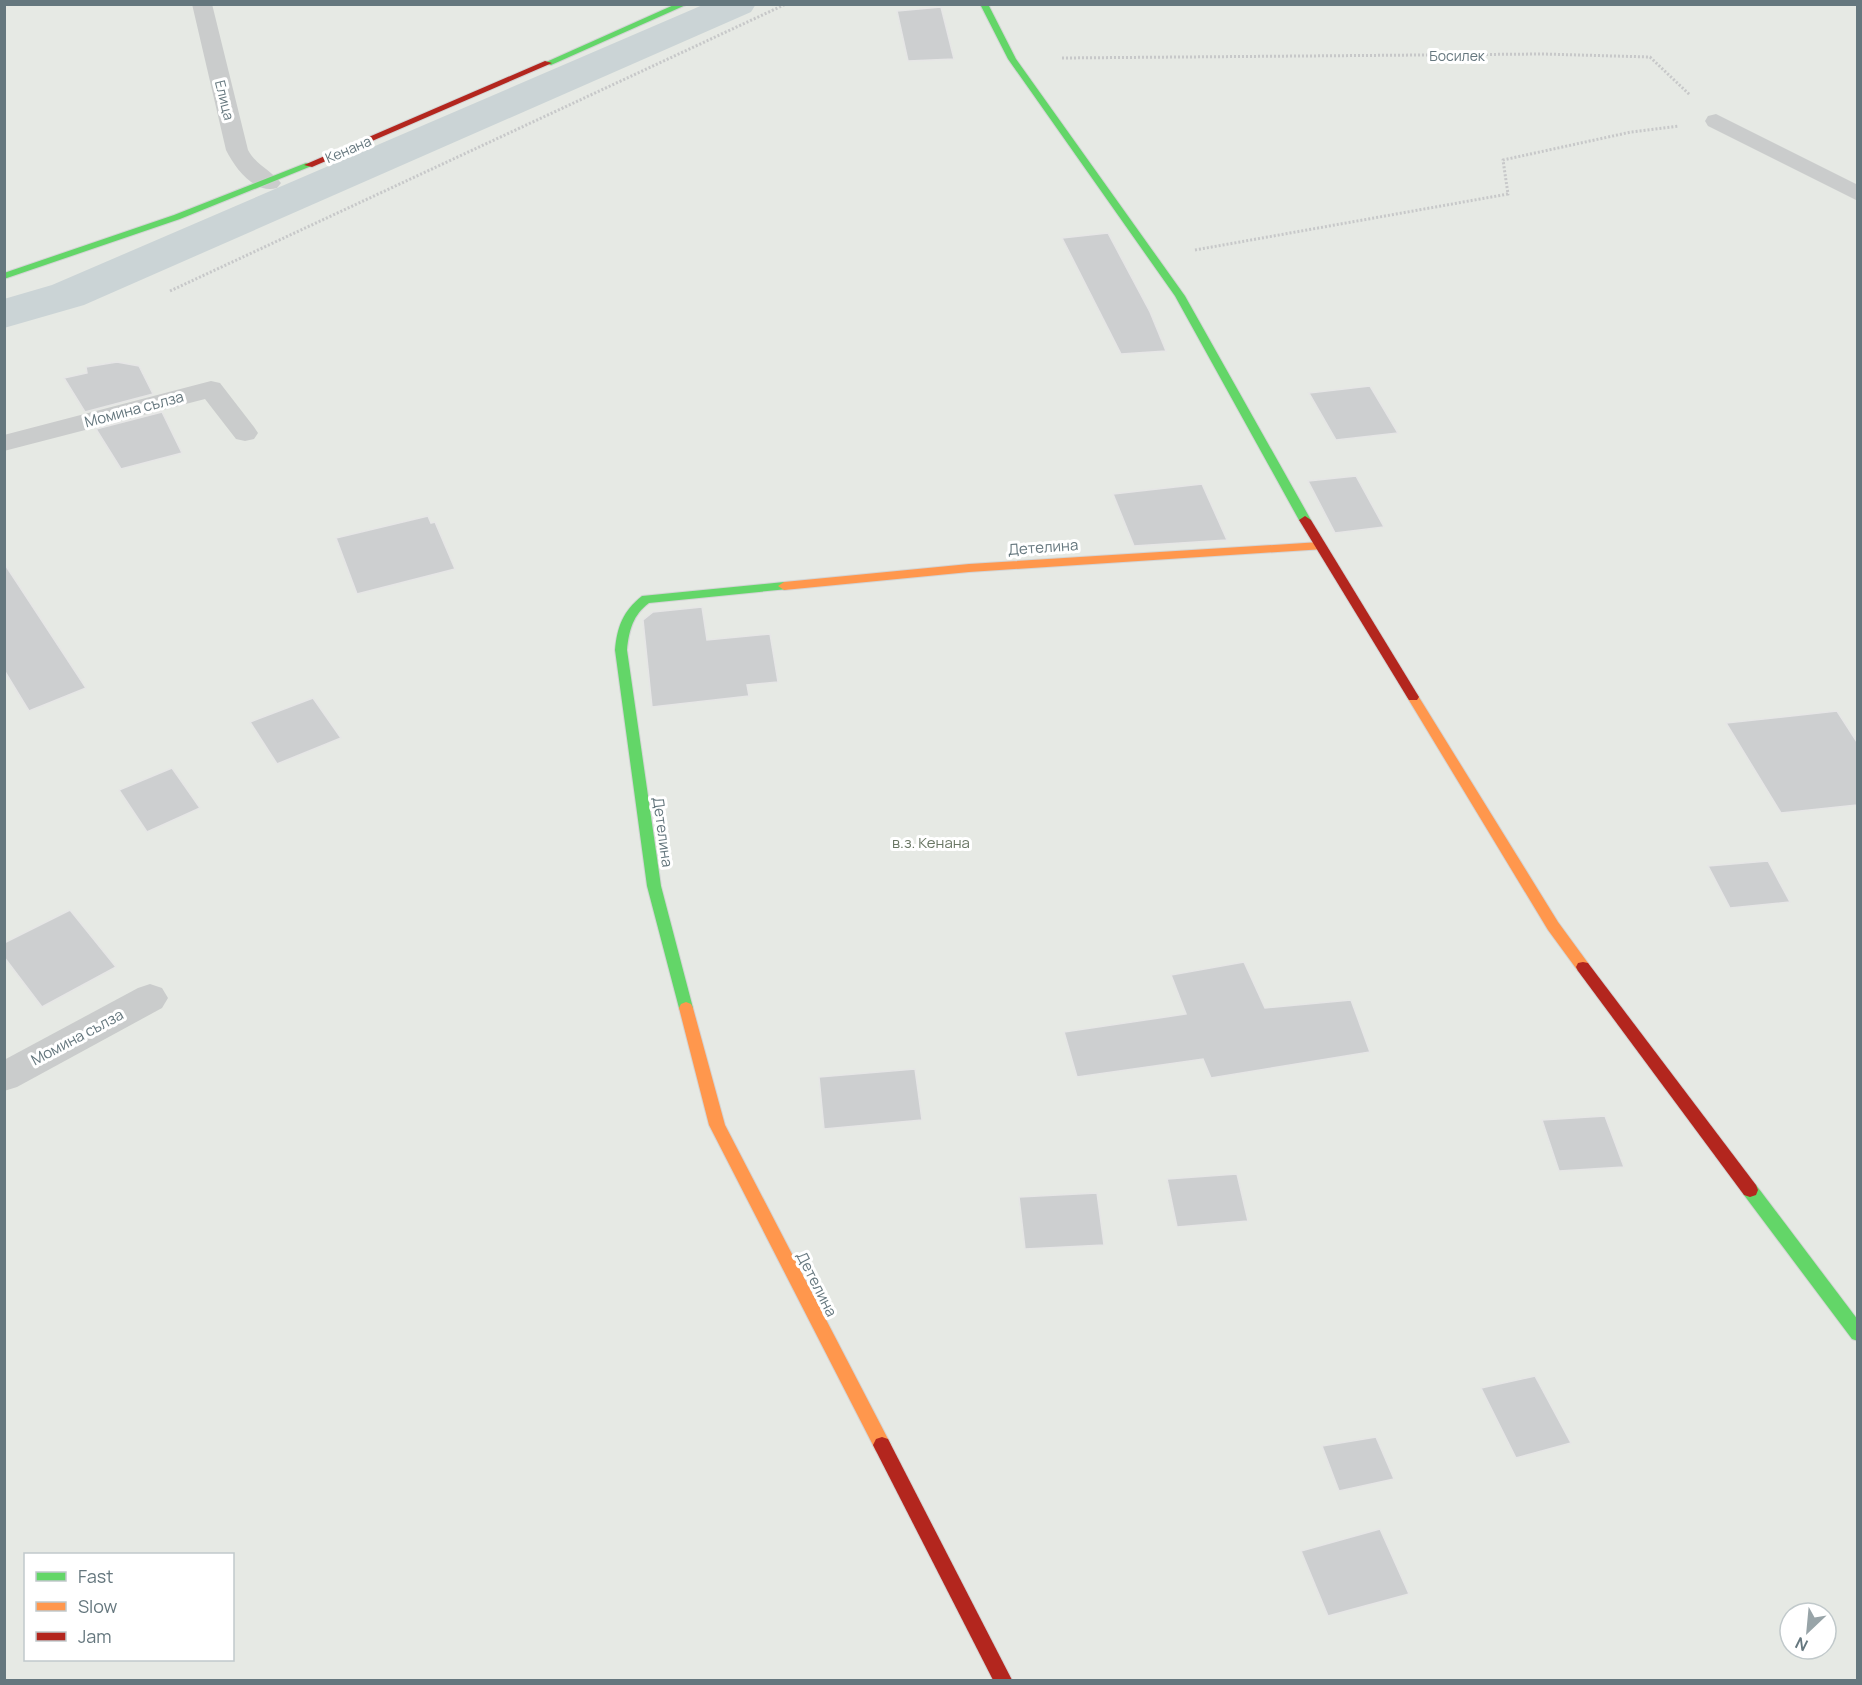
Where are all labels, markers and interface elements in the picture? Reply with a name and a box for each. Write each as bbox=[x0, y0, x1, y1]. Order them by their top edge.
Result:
street label: Босилек bbox=[1429, 46, 1486, 65]
street label: Елица bbox=[211, 78, 239, 122]
street label: Кенана bbox=[322, 131, 374, 167]
street label: Момина сълза bbox=[82, 386, 186, 432]
street label: Детелина bbox=[1007, 534, 1079, 560]
street label: Детелина bbox=[648, 796, 678, 868]
park label: в.з. Кенана bbox=[892, 832, 970, 853]
street label: Момина сълза bbox=[27, 1004, 127, 1070]
street label: Детелина bbox=[792, 1248, 842, 1320]
legend bbox=[24, 1553, 234, 1661]
text: Fast bbox=[78, 1564, 113, 1588]
text: Slow bbox=[78, 1594, 118, 1618]
north arrow bbox=[1778, 1601, 1838, 1661]
text: Jam bbox=[78, 1624, 112, 1648]
text: N bbox=[1791, 1632, 1811, 1657]

